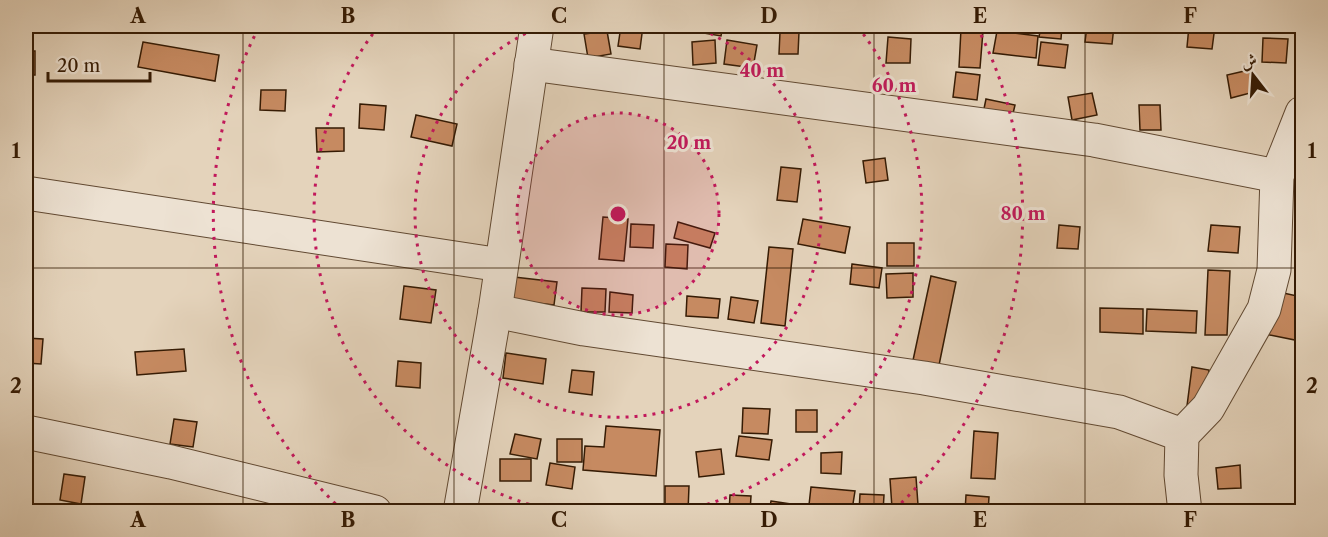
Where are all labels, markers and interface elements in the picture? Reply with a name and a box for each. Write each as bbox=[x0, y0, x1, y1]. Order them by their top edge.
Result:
text: A bbox=[129, 4, 146, 28]
text: B bbox=[341, 4, 356, 28]
text: C bbox=[551, 4, 567, 28]
text: D bbox=[760, 4, 778, 28]
text: E bbox=[973, 4, 987, 28]
text: F bbox=[1183, 4, 1197, 28]
scale bar bbox=[48, 45, 150, 83]
north arrow bbox=[1223, 45, 1283, 105]
text: ش bbox=[1238, 49, 1259, 73]
text: 20 m bbox=[57, 55, 101, 77]
text: 40 m bbox=[740, 60, 784, 82]
text: 60 m bbox=[872, 75, 916, 97]
text: 20 m bbox=[667, 132, 711, 154]
text: 1 bbox=[12, 139, 21, 163]
text: 1 bbox=[1308, 139, 1317, 163]
text: 80 m bbox=[1000, 203, 1046, 225]
centre of rings bbox=[608, 204, 628, 224]
text: 2 bbox=[10, 374, 22, 398]
text: 2 bbox=[1306, 374, 1318, 398]
text: A bbox=[129, 508, 146, 532]
text: B bbox=[341, 508, 356, 532]
text: C bbox=[551, 508, 567, 532]
text: D bbox=[760, 508, 778, 532]
text: E bbox=[973, 508, 987, 532]
text: F bbox=[1183, 508, 1197, 532]

